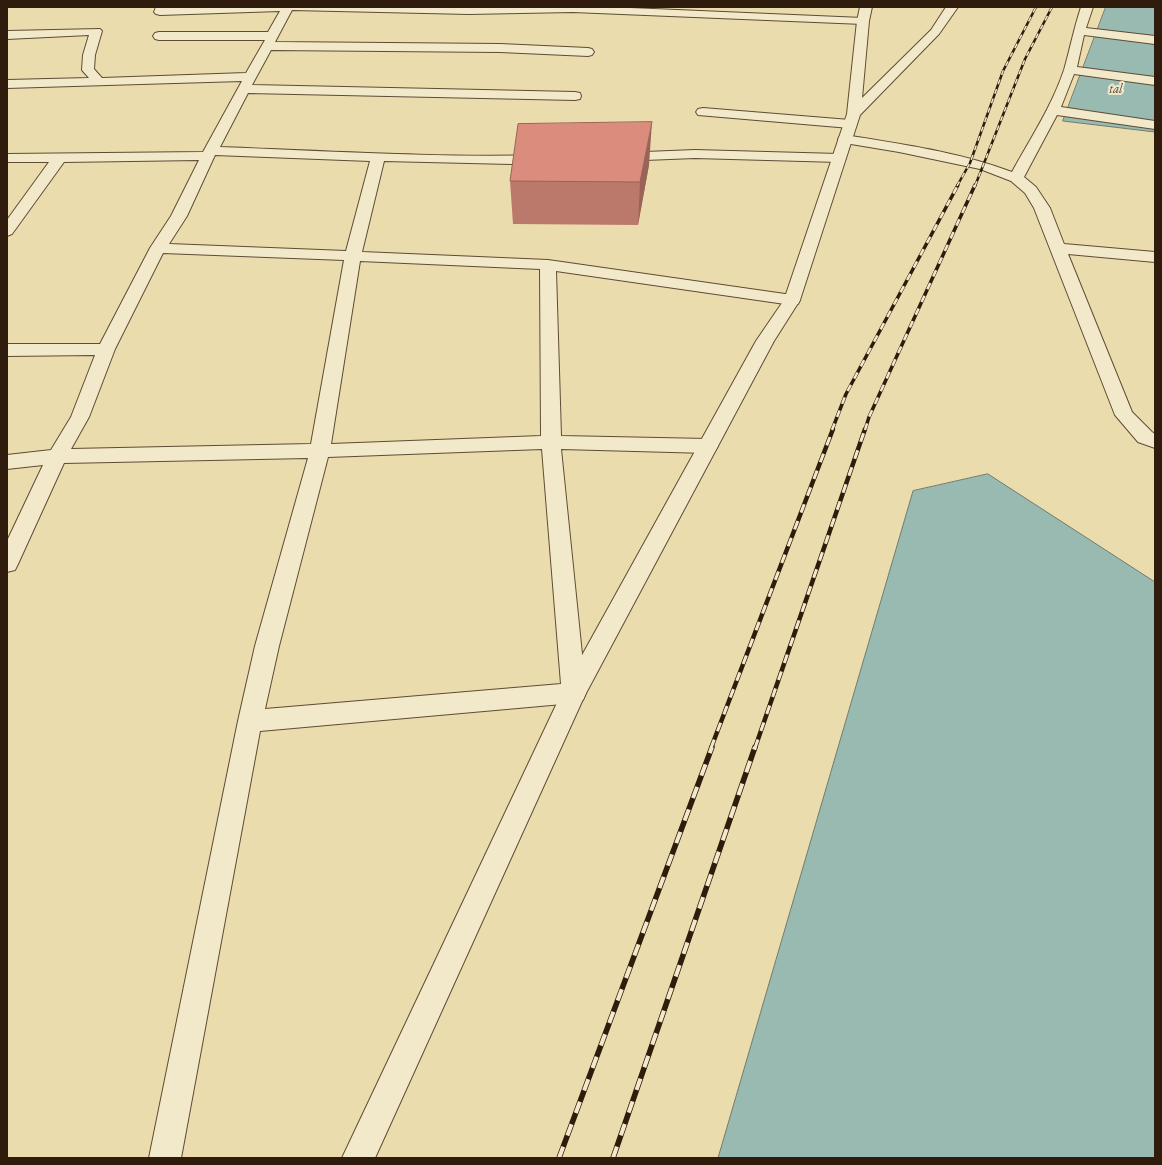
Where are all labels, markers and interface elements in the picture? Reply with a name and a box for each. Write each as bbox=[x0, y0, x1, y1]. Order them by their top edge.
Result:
water label: tal bbox=[1109, 81, 1123, 97]

